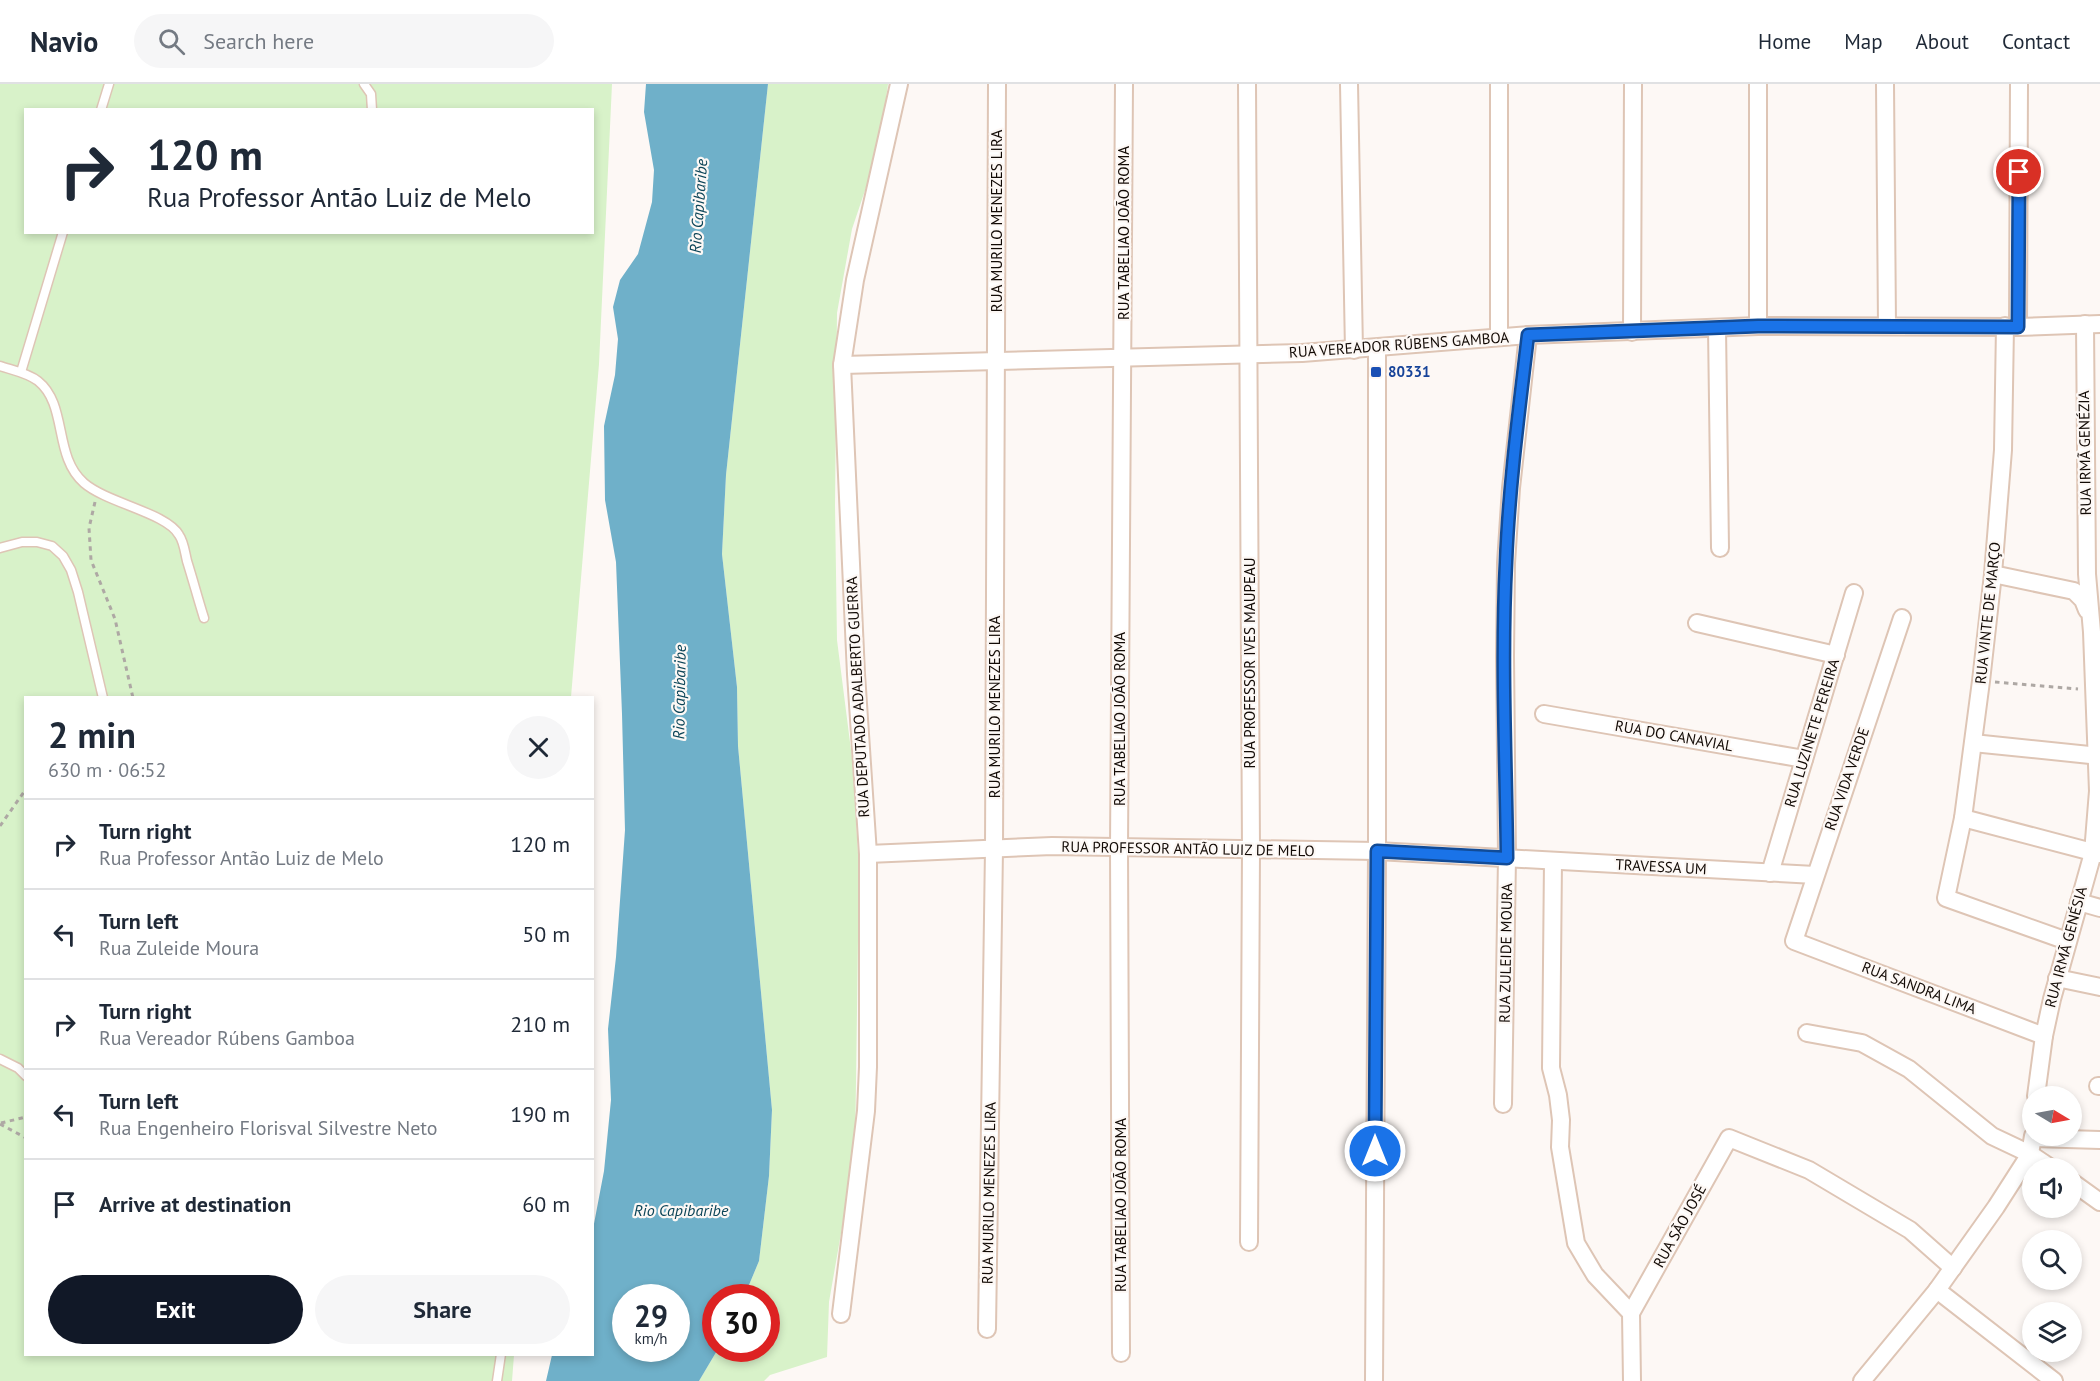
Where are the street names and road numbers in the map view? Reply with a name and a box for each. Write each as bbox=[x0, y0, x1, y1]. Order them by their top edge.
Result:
street label: RUA MURILO MENEZES LIRA bbox=[987, 130, 1006, 312]
street label: RUA TABELIAO JOÃO ROMA bbox=[1114, 146, 1133, 320]
street label: RUA VEREADOR RÚBENS GAMBOA bbox=[1288, 327, 1510, 362]
street label: RUA IRMÃ GENÉZIA bbox=[2074, 390, 2095, 516]
street label: RUA VINTE DE MARÇO bbox=[1971, 541, 2004, 685]
street label: RUA PROFESSOR IVES MAUPEAU bbox=[1240, 558, 1259, 769]
street label: RUA DEPUTADO ADALBERTO GUERRA bbox=[842, 576, 873, 818]
street label: RUA MURILO MENEZES LIRA bbox=[985, 616, 1004, 798]
street label: RUA TABELIAO JOÃO ROMA bbox=[1110, 632, 1129, 806]
street label: RUA LUZINETE PEREIRA bbox=[1780, 656, 1843, 810]
street label: RUA DO CANAVIAL bbox=[1614, 716, 1735, 755]
street label: RUA VIDA VERDE bbox=[1820, 725, 1873, 833]
street label: RUA PROFESSOR ANTÃO LUIZ DE MELO bbox=[1061, 837, 1315, 860]
street label: TRAVESSA UM bbox=[1615, 855, 1707, 878]
street label: RUA ZULEIDE MOURA bbox=[1495, 883, 1516, 1023]
street label: RUA IRMÃ GENÉSIA bbox=[2040, 884, 2091, 1010]
street label: RUA SANDRA LIMA bbox=[1859, 957, 1979, 1018]
street label: RUA MURILO MENEZES LIRA bbox=[977, 1101, 1000, 1284]
street label: RUA TABELIAO JOÃO ROMA bbox=[1111, 1118, 1130, 1292]
street label: RUA SÃO JOSÉ bbox=[1649, 1181, 1710, 1271]

